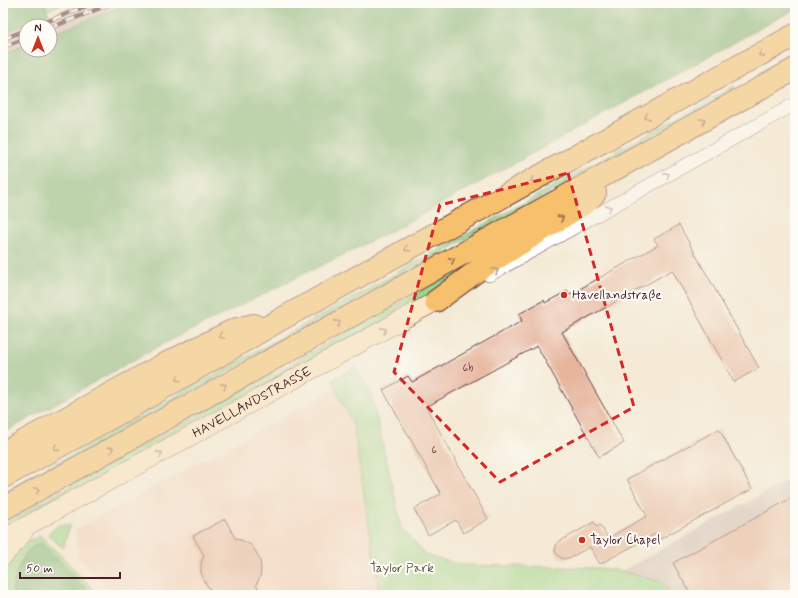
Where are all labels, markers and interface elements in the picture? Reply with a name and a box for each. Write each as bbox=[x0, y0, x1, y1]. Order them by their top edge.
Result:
north arrow bbox=[18, 18, 58, 58]
text: N bbox=[34, 22, 42, 36]
one-way arrow bbox=[758, 49, 765, 57]
one-way arrow bbox=[644, 112, 651, 120]
one-way arrow bbox=[699, 118, 706, 125]
one-way arrow bbox=[663, 173, 671, 180]
one-way arrow bbox=[530, 175, 537, 182]
one-way arrow bbox=[605, 205, 612, 212]
one-way arrow bbox=[557, 215, 564, 223]
one-way arrow bbox=[404, 245, 411, 252]
one-way arrow bbox=[448, 258, 455, 265]
one-way arrow bbox=[491, 269, 499, 276]
place label: Havellandstraße bbox=[572, 287, 662, 304]
marker: Havellandstraße bbox=[559, 290, 569, 300]
one-way arrow bbox=[334, 321, 341, 328]
one-way arrow bbox=[380, 327, 387, 335]
one-way arrow bbox=[217, 331, 225, 339]
house number: 6b bbox=[462, 361, 474, 375]
street label: HAVELLANDSTRASSE bbox=[189, 363, 314, 442]
one-way arrow bbox=[175, 374, 182, 381]
one-way arrow bbox=[220, 384, 227, 391]
one-way arrow bbox=[53, 443, 60, 451]
house number: 6 bbox=[431, 443, 437, 457]
one-way arrow bbox=[106, 447, 114, 454]
one-way arrow bbox=[156, 451, 163, 458]
one-way arrow bbox=[33, 488, 40, 495]
place label: Taylor Chapel bbox=[590, 532, 660, 549]
marker: Taylor Chapel bbox=[577, 535, 587, 545]
scale bar bbox=[20, 554, 120, 580]
park label: Taylor Park bbox=[370, 560, 434, 577]
text: 50 m bbox=[26, 561, 53, 577]

